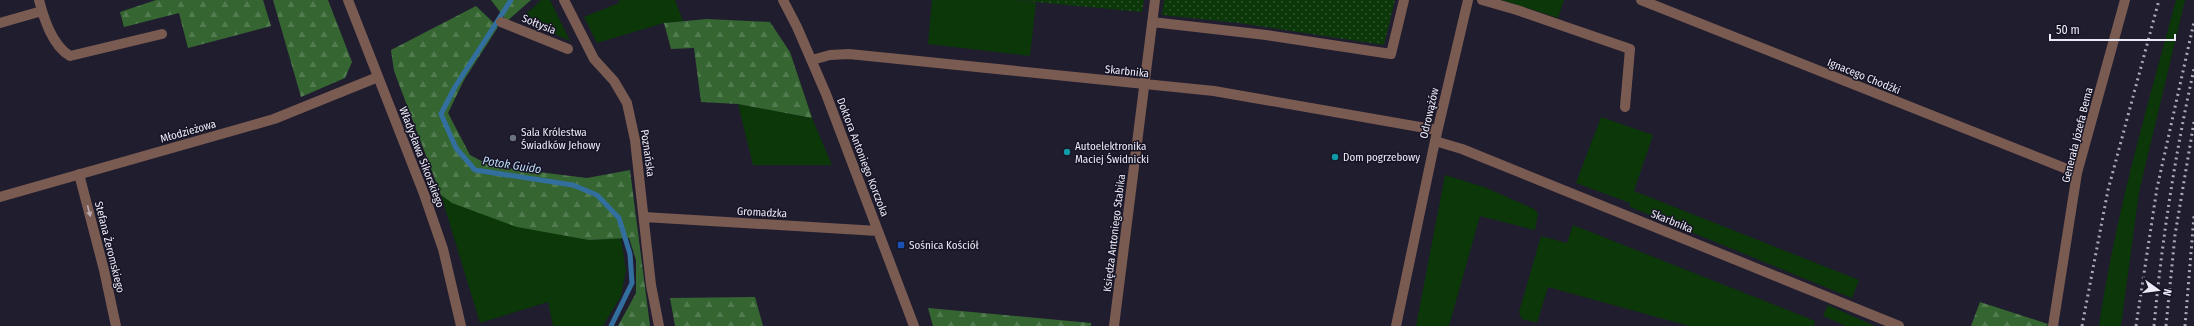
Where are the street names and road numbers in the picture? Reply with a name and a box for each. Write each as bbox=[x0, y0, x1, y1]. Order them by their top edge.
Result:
street label: Sołtysia bbox=[520, 12, 558, 37]
street label: Ignacego Chodźki bbox=[1825, 56, 1902, 97]
street label: Skarbnika bbox=[1104, 63, 1150, 80]
street label: Odrowążów bbox=[1417, 86, 1442, 140]
street label: Generała Józefa Bema bbox=[2059, 86, 2096, 184]
street label: Doktora Antoniego Korczoka bbox=[834, 96, 891, 218]
street label: Władysława Sikorskiego bbox=[396, 105, 447, 210]
street label: Młodzieżowa bbox=[159, 117, 218, 146]
street label: Poznańska bbox=[638, 129, 657, 178]
street label: Księdza Antoniego Stabika bbox=[1101, 174, 1128, 293]
street label: Stefana Żeromskiego bbox=[92, 200, 128, 294]
street label: Gromadzka bbox=[737, 205, 787, 220]
street label: Skarbnika bbox=[1649, 207, 1695, 236]

